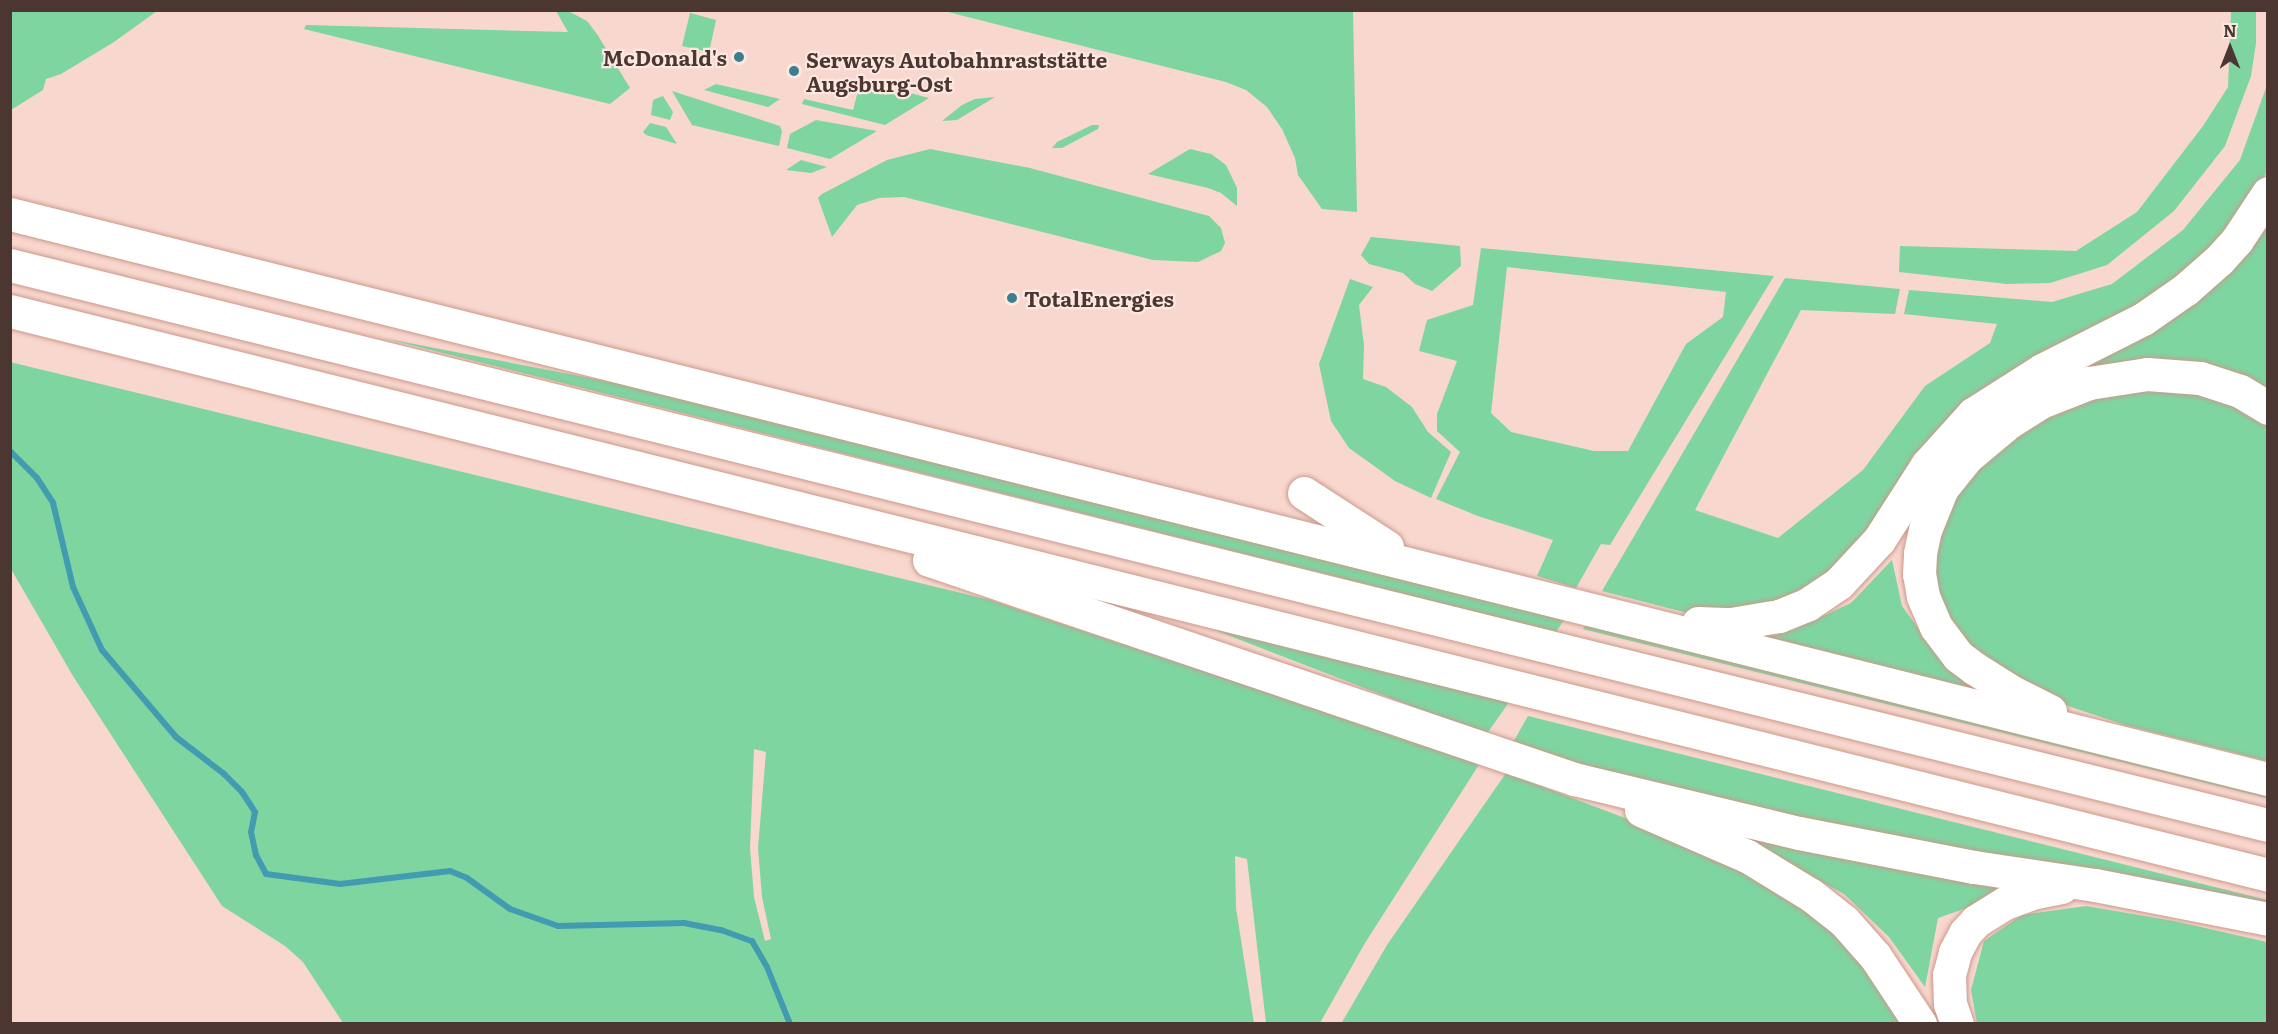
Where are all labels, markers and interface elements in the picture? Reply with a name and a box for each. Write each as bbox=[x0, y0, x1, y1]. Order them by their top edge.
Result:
north arrow bbox=[2200, 18, 2260, 78]
text: N bbox=[2223, 18, 2237, 42]
place label: McDonald's bbox=[603, 44, 727, 70]
place label: Serways Autobahnraststätte Augsburg-Ost bbox=[806, 46, 1107, 96]
marker: McDonald's bbox=[732, 50, 746, 64]
marker: Serways Autobahnraststätte Augsburg-Ost bbox=[787, 64, 801, 78]
place label: TotalEnergies bbox=[1024, 285, 1174, 311]
marker: TotalEnergies bbox=[1005, 291, 1019, 305]

